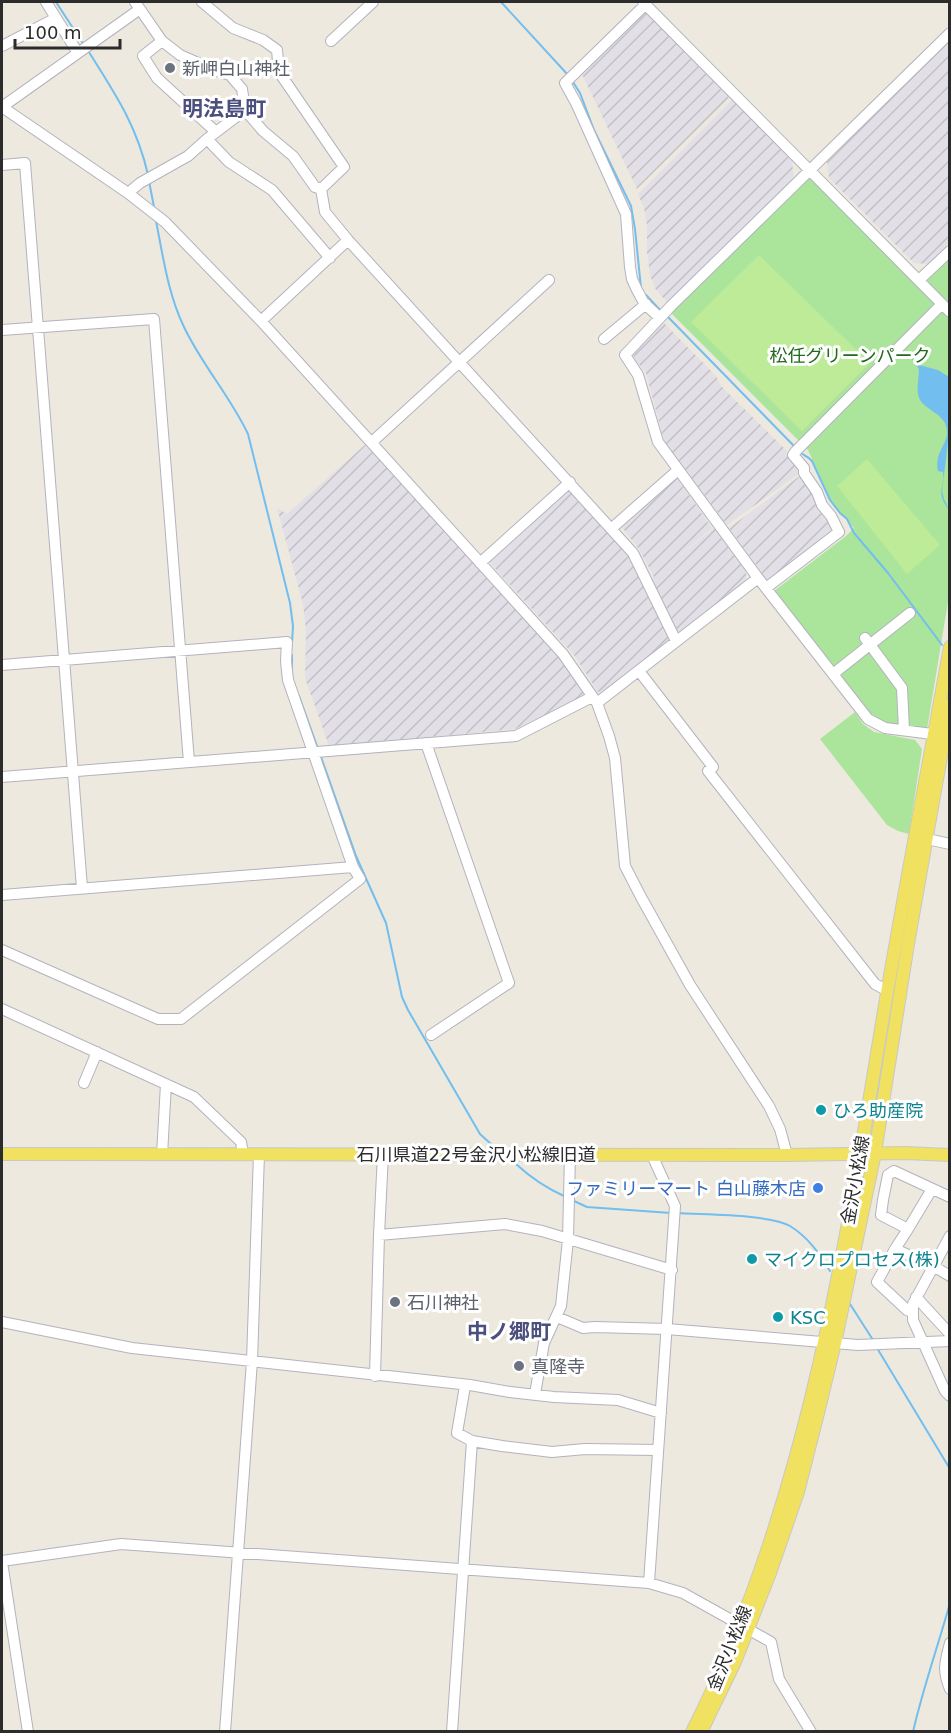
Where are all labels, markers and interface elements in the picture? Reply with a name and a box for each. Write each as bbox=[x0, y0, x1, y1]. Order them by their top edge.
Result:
scale bar bbox=[15, 12, 120, 50]
text: 100 m bbox=[24, 22, 82, 43]
place label: 新岬白山神社 bbox=[182, 58, 290, 79]
marker: 新岬白山神社 bbox=[163, 61, 177, 75]
district label: 明法島町 bbox=[182, 97, 266, 121]
park label: 松任グリーンパーク bbox=[769, 345, 931, 366]
place label: ひろ助産院 bbox=[833, 1100, 923, 1121]
marker: ひろ助産院 bbox=[814, 1103, 828, 1117]
street label: 金沢小松線 bbox=[837, 1134, 873, 1226]
street label: 石川県道22号金沢小松線旧道 bbox=[357, 1144, 595, 1165]
place label: ファミリーマート 白山藤木店 bbox=[566, 1178, 806, 1199]
marker: ファミリーマート 白山藤木店 bbox=[811, 1181, 825, 1195]
place label: マイクロプロセス(株) bbox=[764, 1249, 940, 1270]
marker: マイクロプロセス(株) bbox=[745, 1252, 759, 1266]
place label: 石川神社 bbox=[407, 1292, 479, 1313]
marker: 石川神社 bbox=[388, 1295, 402, 1309]
place label: KSC bbox=[790, 1307, 826, 1328]
marker: KSC bbox=[771, 1310, 785, 1324]
district label: 中ノ郷町 bbox=[467, 1320, 551, 1344]
place label: 真隆寺 bbox=[531, 1356, 585, 1377]
marker: 真隆寺 bbox=[512, 1359, 526, 1373]
street label: 金沢小松線 bbox=[702, 1602, 756, 1694]

